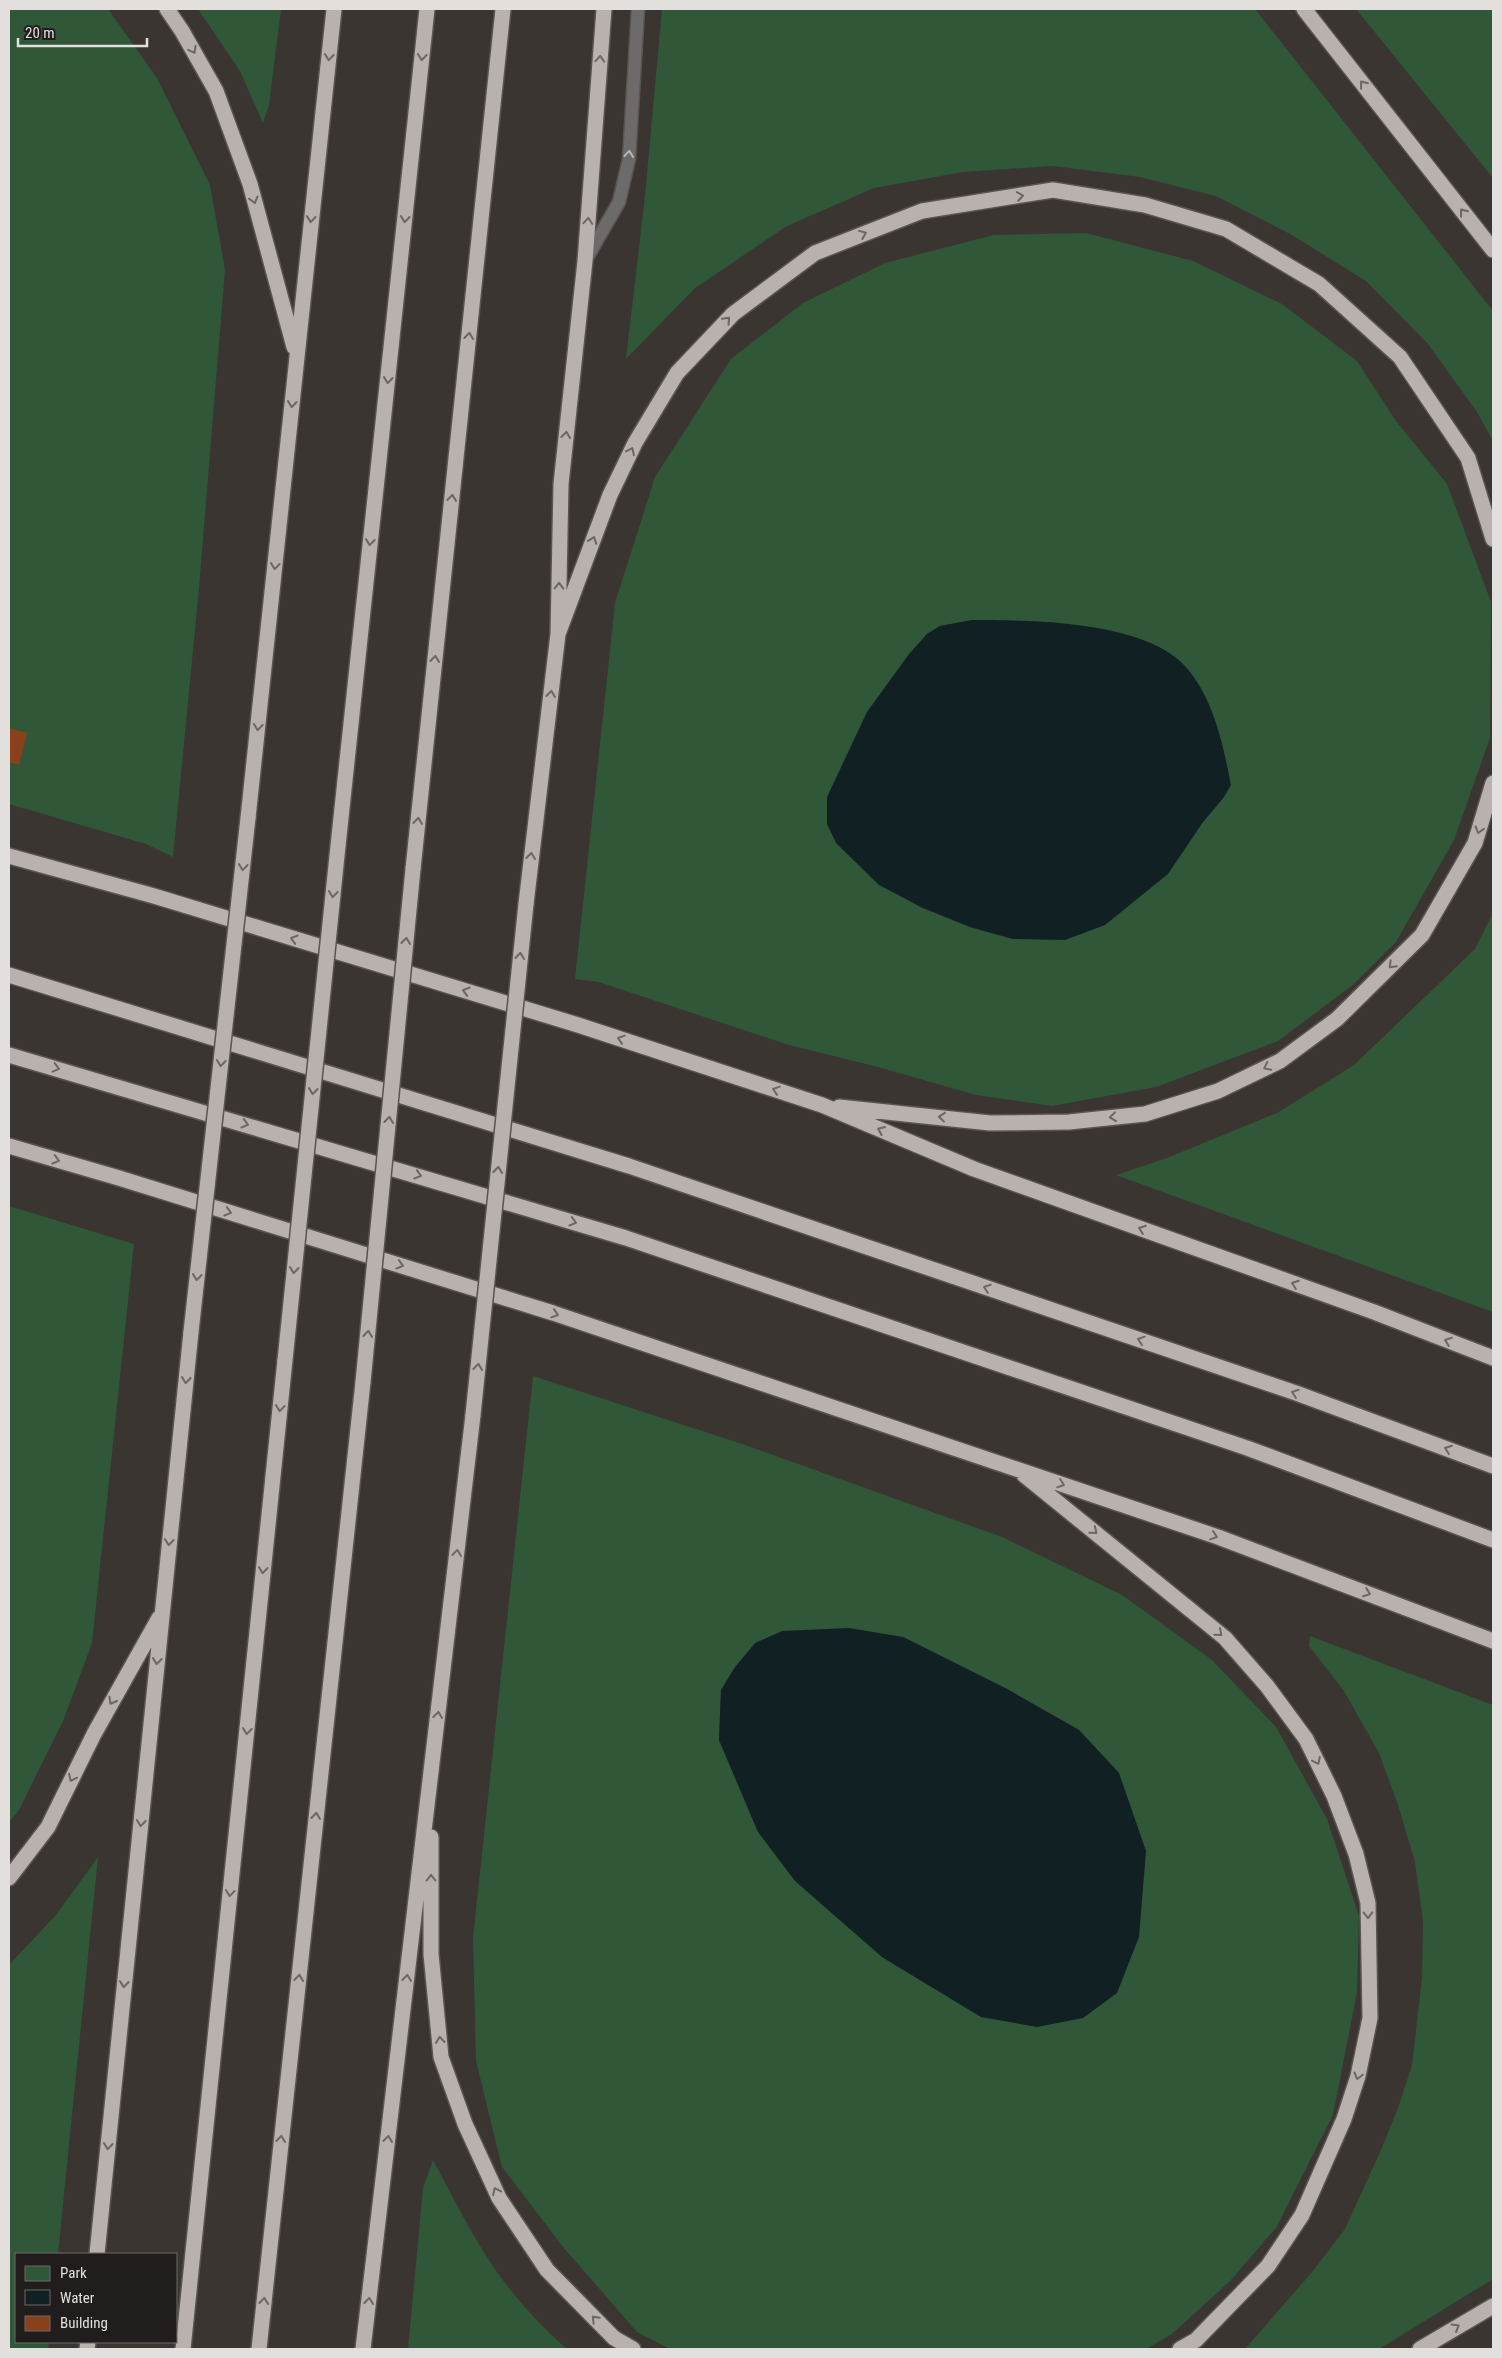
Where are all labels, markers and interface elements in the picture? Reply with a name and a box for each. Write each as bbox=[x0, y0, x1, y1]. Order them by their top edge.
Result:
scale bar bbox=[18, 15, 146, 47]
text: 20 m bbox=[25, 24, 55, 42]
one-way arrow bbox=[187, 44, 197, 53]
one-way arrow bbox=[324, 54, 335, 62]
one-way arrow bbox=[417, 54, 428, 62]
one-way arrow bbox=[595, 55, 606, 63]
one-way arrow bbox=[1360, 81, 1368, 90]
one-way arrow bbox=[623, 150, 634, 158]
one-way arrow bbox=[1015, 191, 1024, 201]
one-way arrow bbox=[249, 195, 259, 203]
one-way arrow bbox=[1461, 209, 1469, 218]
one-way arrow bbox=[306, 215, 317, 223]
one-way arrow bbox=[400, 215, 411, 223]
one-way arrow bbox=[583, 217, 594, 225]
one-way arrow bbox=[858, 230, 867, 240]
one-way arrow bbox=[721, 317, 730, 326]
one-way arrow bbox=[463, 332, 474, 340]
one-way arrow bbox=[383, 377, 394, 385]
one-way arrow bbox=[286, 400, 297, 408]
one-way arrow bbox=[560, 431, 571, 439]
one-way arrow bbox=[625, 447, 635, 456]
one-way arrow bbox=[446, 493, 457, 501]
one-way arrow bbox=[587, 536, 597, 544]
one-way arrow bbox=[365, 538, 376, 546]
one-way arrow bbox=[270, 562, 281, 570]
one-way arrow bbox=[554, 581, 564, 589]
one-way arrow bbox=[429, 655, 440, 663]
one-way arrow bbox=[545, 690, 556, 698]
one-way arrow bbox=[253, 723, 264, 731]
one-way arrow bbox=[412, 817, 423, 825]
one-way arrow bbox=[1475, 825, 1485, 833]
one-way arrow bbox=[525, 851, 536, 859]
one-way arrow bbox=[238, 863, 249, 871]
one-way arrow bbox=[328, 891, 339, 899]
one-way arrow bbox=[290, 934, 299, 944]
one-way arrow bbox=[400, 936, 411, 944]
one-way arrow bbox=[514, 952, 525, 960]
one-way arrow bbox=[1388, 959, 1397, 968]
one-way arrow bbox=[463, 987, 471, 997]
one-way arrow bbox=[618, 1035, 626, 1045]
one-way arrow bbox=[216, 1059, 227, 1067]
one-way arrow bbox=[1263, 1061, 1272, 1071]
one-way arrow bbox=[51, 1062, 59, 1072]
one-way arrow bbox=[772, 1085, 781, 1095]
one-way arrow bbox=[308, 1087, 319, 1095]
one-way arrow bbox=[1109, 1111, 1117, 1122]
one-way arrow bbox=[938, 1112, 946, 1123]
one-way arrow bbox=[383, 1116, 394, 1124]
one-way arrow bbox=[240, 1118, 249, 1128]
one-way arrow bbox=[877, 1125, 886, 1136]
one-way arrow bbox=[51, 1154, 59, 1164]
one-way arrow bbox=[492, 1166, 503, 1174]
one-way arrow bbox=[413, 1170, 421, 1180]
one-way arrow bbox=[223, 1206, 231, 1216]
one-way arrow bbox=[569, 1216, 577, 1226]
one-way arrow bbox=[1139, 1225, 1147, 1235]
one-way arrow bbox=[395, 1260, 403, 1270]
one-way arrow bbox=[289, 1266, 300, 1274]
one-way arrow bbox=[192, 1273, 203, 1281]
one-way arrow bbox=[1292, 1280, 1300, 1290]
one-way arrow bbox=[984, 1284, 992, 1294]
one-way arrow bbox=[550, 1308, 558, 1318]
one-way arrow bbox=[362, 1330, 373, 1338]
one-way arrow bbox=[1138, 1336, 1146, 1346]
one-way arrow bbox=[1444, 1336, 1453, 1347]
one-way arrow bbox=[472, 1362, 483, 1370]
one-way arrow bbox=[181, 1377, 192, 1385]
one-way arrow bbox=[1291, 1389, 1300, 1399]
one-way arrow bbox=[275, 1404, 286, 1412]
one-way arrow bbox=[1444, 1445, 1452, 1455]
one-way arrow bbox=[1056, 1478, 1064, 1488]
one-way arrow bbox=[1088, 1525, 1097, 1534]
one-way arrow bbox=[1210, 1530, 1218, 1540]
one-way arrow bbox=[164, 1538, 175, 1546]
one-way arrow bbox=[451, 1549, 461, 1557]
one-way arrow bbox=[258, 1566, 269, 1574]
one-way arrow bbox=[1362, 1587, 1370, 1597]
one-way arrow bbox=[1214, 1627, 1223, 1636]
one-way arrow bbox=[152, 1657, 163, 1665]
one-way arrow bbox=[109, 1695, 119, 1704]
one-way arrow bbox=[432, 1710, 443, 1718]
one-way arrow bbox=[242, 1728, 253, 1736]
one-way arrow bbox=[1311, 1756, 1321, 1765]
one-way arrow bbox=[68, 1772, 78, 1781]
one-way arrow bbox=[310, 1812, 321, 1820]
one-way arrow bbox=[136, 1819, 147, 1827]
one-way arrow bbox=[426, 1873, 436, 1881]
one-way arrow bbox=[225, 1889, 236, 1897]
one-way arrow bbox=[1363, 1911, 1373, 1919]
one-way arrow bbox=[293, 1973, 304, 1981]
one-way arrow bbox=[401, 1974, 412, 1982]
one-way arrow bbox=[119, 1981, 130, 1989]
one-way arrow bbox=[435, 2035, 446, 2043]
one-way arrow bbox=[1353, 2071, 1363, 2079]
one-way arrow bbox=[275, 2135, 286, 2143]
one-way arrow bbox=[382, 2135, 393, 2143]
one-way arrow bbox=[103, 2142, 114, 2150]
one-way arrow bbox=[492, 2187, 502, 2196]
legend bbox=[15, 2253, 178, 2343]
text: Park bbox=[60, 2264, 87, 2282]
text: Water bbox=[60, 2289, 95, 2307]
one-way arrow bbox=[258, 2296, 269, 2304]
one-way arrow bbox=[363, 2297, 373, 2305]
text: Building bbox=[60, 2314, 108, 2332]
one-way arrow bbox=[592, 2316, 601, 2325]
one-way arrow bbox=[1451, 2323, 1460, 2333]

